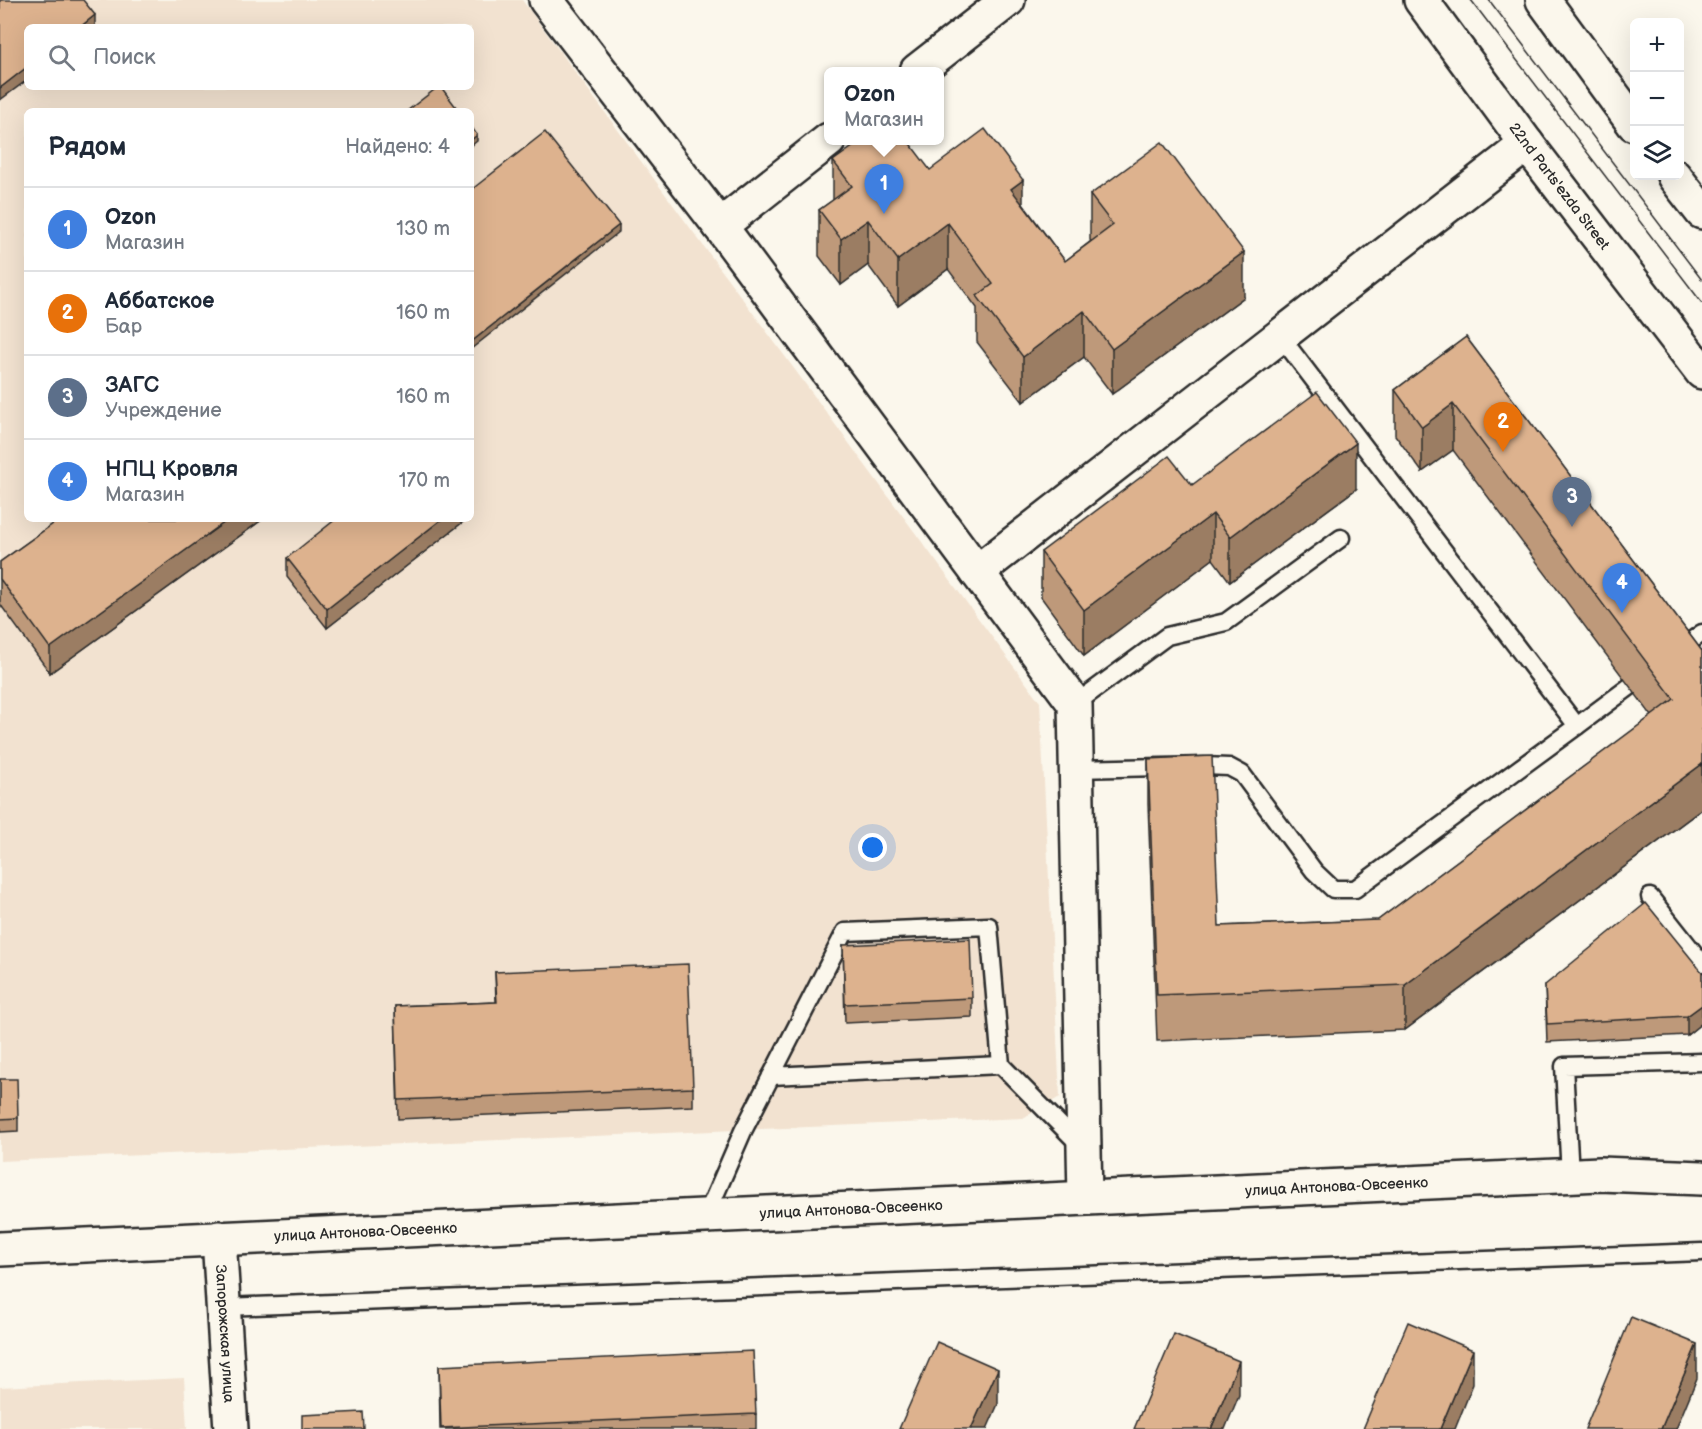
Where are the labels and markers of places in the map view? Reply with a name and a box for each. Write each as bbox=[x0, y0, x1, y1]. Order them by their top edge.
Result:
pin: 1 bbox=[864, 164, 904, 214]
pin: 2 bbox=[1484, 402, 1522, 452]
pin: 3 bbox=[1552, 478, 1592, 527]
pin: 4 bbox=[1602, 564, 1642, 613]

